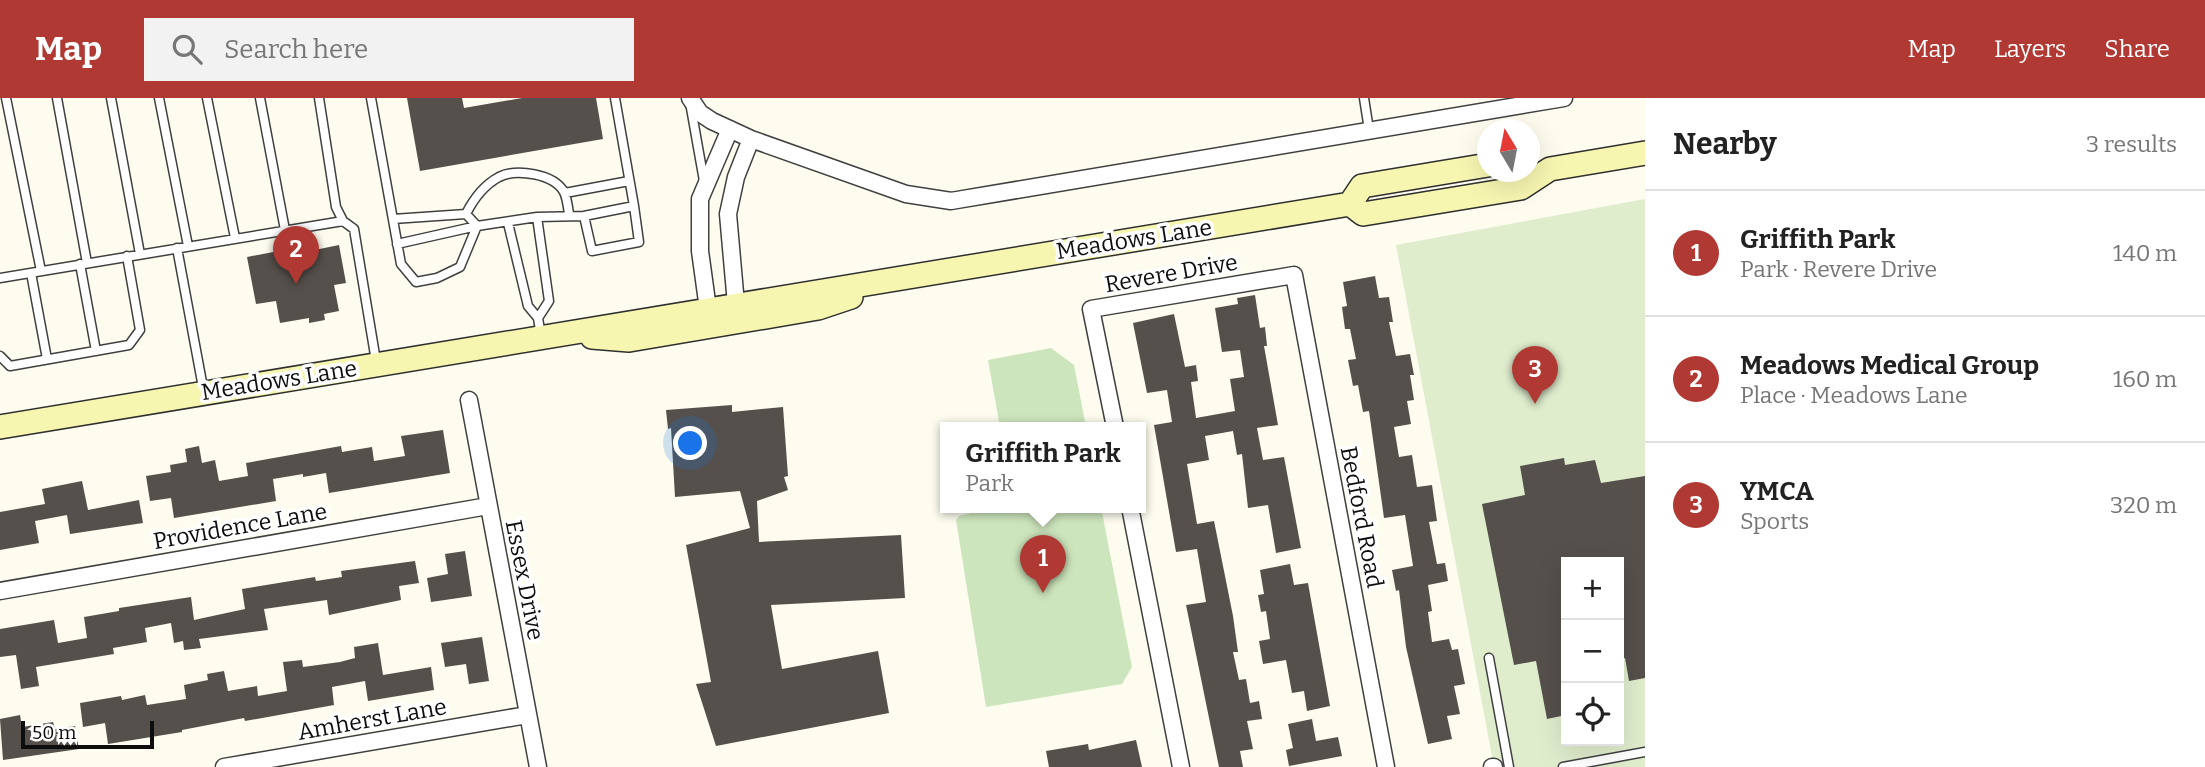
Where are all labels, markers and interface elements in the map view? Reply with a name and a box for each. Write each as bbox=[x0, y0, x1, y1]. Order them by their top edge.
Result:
search box bbox=[144, 18, 634, 81]
text: Map bbox=[35, 29, 102, 69]
icon: search bbox=[168, 30, 206, 68]
text: Search here bbox=[224, 34, 368, 65]
text: Map bbox=[1908, 35, 1956, 63]
text: Layers bbox=[1994, 35, 2066, 63]
text: Share bbox=[2104, 35, 2170, 63]
north arrow bbox=[1477, 119, 1540, 182]
text: Nearby bbox=[1673, 126, 1777, 162]
text: 3 results bbox=[2086, 130, 2177, 158]
street label: Meadows Lane bbox=[1054, 213, 1214, 265]
text: Griffith Park bbox=[1740, 224, 1895, 255]
pin: 2 bbox=[273, 226, 319, 284]
text: 1 bbox=[1691, 239, 1701, 267]
text: 140 m bbox=[2113, 239, 2177, 267]
street label: Revere Drive bbox=[1102, 248, 1240, 298]
text: Park · Revere Drive bbox=[1740, 255, 1937, 283]
pin: 3 bbox=[1512, 346, 1558, 404]
text: Meadows Medical Group bbox=[1740, 350, 2039, 381]
street label: Meadows Lane bbox=[199, 354, 359, 406]
text: 2 bbox=[1690, 365, 1702, 393]
text: 160 m bbox=[2113, 365, 2177, 393]
text: Place · Meadows Lane bbox=[1740, 381, 1968, 409]
popup bbox=[940, 422, 1146, 513]
your location bbox=[673, 426, 707, 460]
text: Griffith Park bbox=[965, 438, 1121, 469]
street label: Bedford Road bbox=[1335, 444, 1390, 591]
text: Park bbox=[965, 469, 1014, 497]
text: YMCA bbox=[1740, 476, 1814, 507]
text: 3 bbox=[1689, 491, 1703, 519]
text: 320 m bbox=[2110, 491, 2177, 519]
street label: Providence Lane bbox=[151, 497, 329, 555]
text: Sports bbox=[1740, 507, 1809, 535]
street label: Essex Drive bbox=[500, 518, 550, 642]
pin: 1 bbox=[1020, 535, 1066, 593]
map controls bbox=[1561, 557, 1624, 746]
button: + bbox=[1561, 557, 1624, 620]
button: − bbox=[1561, 620, 1624, 683]
button: locate bbox=[1561, 683, 1624, 746]
street label: Amherst Lane bbox=[295, 692, 449, 746]
scale bar bbox=[21, 718, 154, 750]
text: 50 m bbox=[32, 721, 76, 744]

